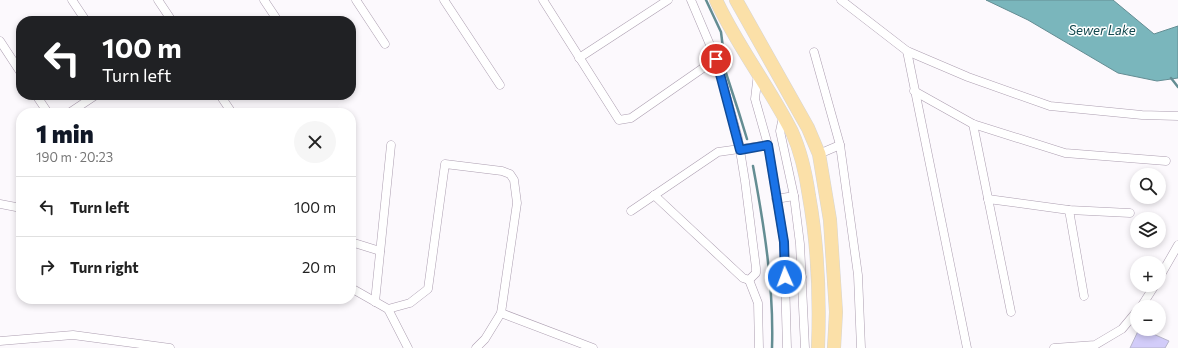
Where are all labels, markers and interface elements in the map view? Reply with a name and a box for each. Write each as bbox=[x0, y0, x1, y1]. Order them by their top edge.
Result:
water label: Sewer Lake bbox=[1069, 22, 1136, 38]
text: 100 m bbox=[102, 30, 182, 64]
icon: left bbox=[36, 32, 88, 84]
pin bbox=[699, 42, 733, 76]
icon: arrive bbox=[705, 48, 727, 70]
text: Turn left bbox=[102, 64, 171, 86]
text: 1 min bbox=[36, 119, 94, 148]
button: close bbox=[294, 121, 336, 163]
text: 190 m · 20:23 bbox=[36, 149, 113, 165]
map controls bbox=[1130, 168, 1166, 336]
button: search bbox=[1130, 168, 1166, 204]
icon: left bbox=[36, 196, 58, 218]
text: Turn left bbox=[70, 198, 129, 216]
text: 100 m bbox=[294, 198, 336, 216]
button: layers bbox=[1130, 212, 1166, 248]
icon: right bbox=[36, 256, 58, 278]
position arrow bbox=[764, 256, 806, 298]
button: + bbox=[1130, 256, 1166, 292]
text: Turn right bbox=[70, 258, 139, 276]
text: 20 m bbox=[302, 258, 336, 276]
button: − bbox=[1130, 300, 1166, 336]

